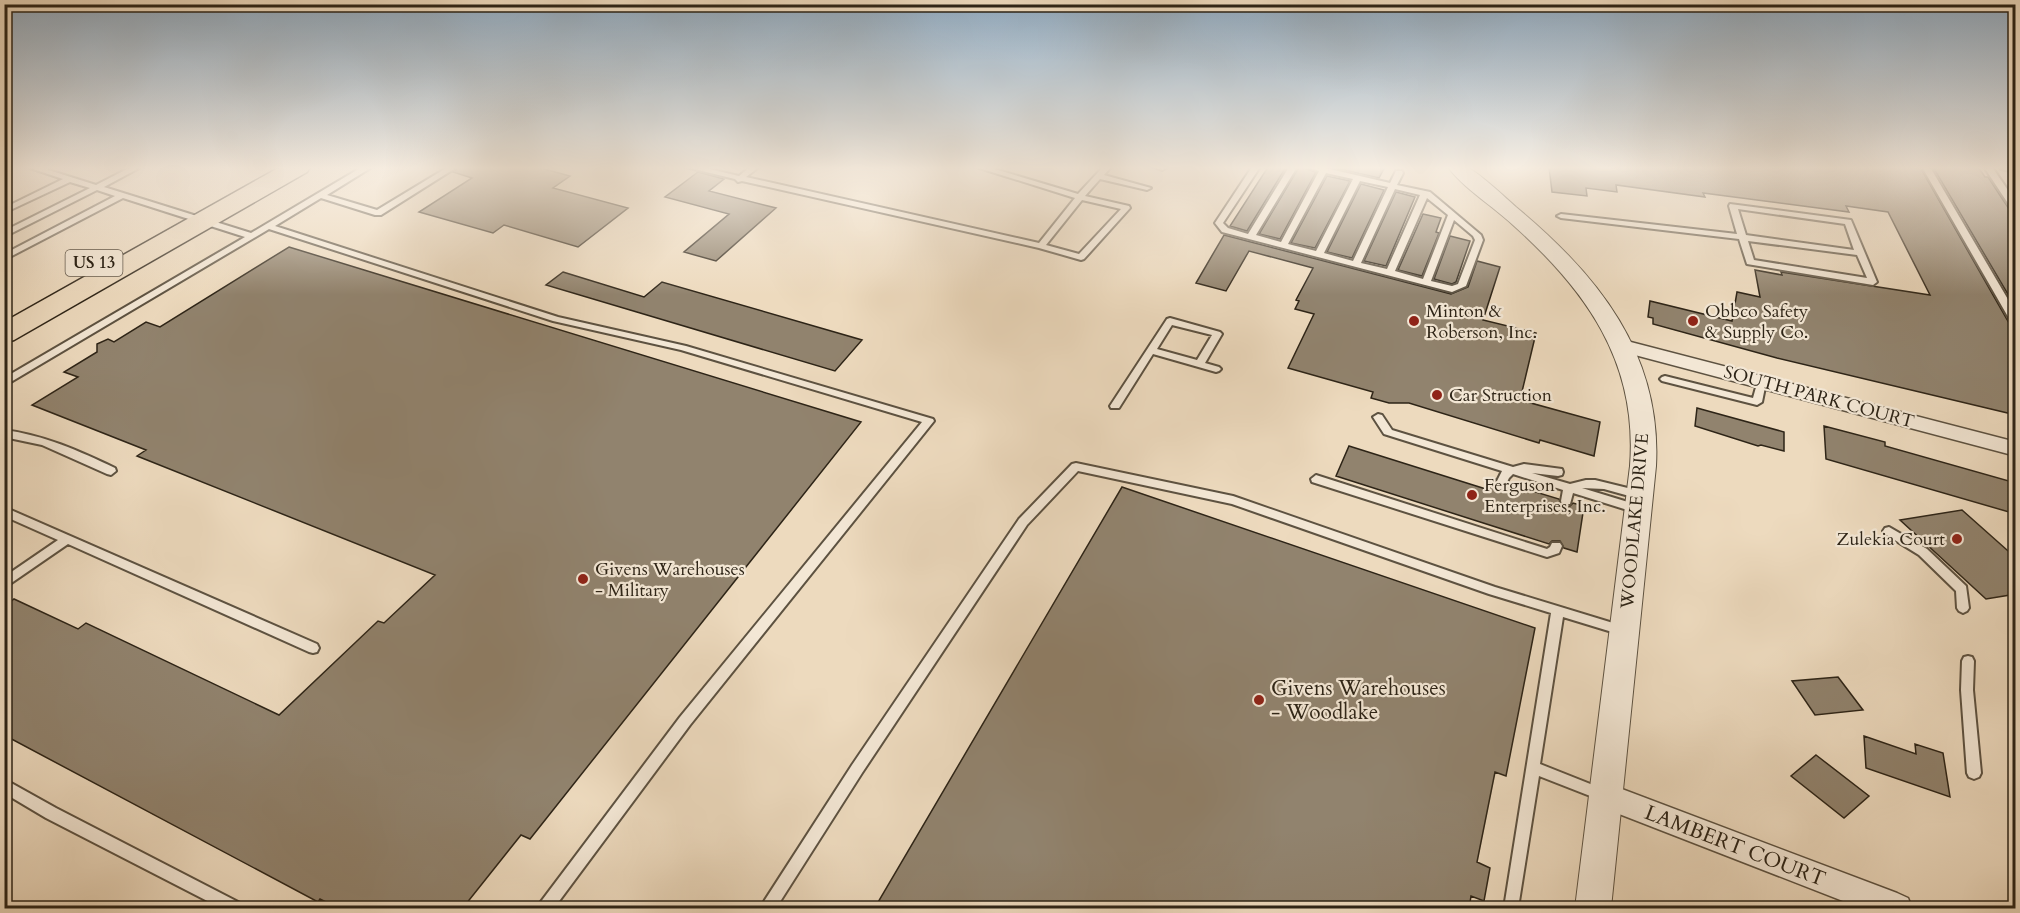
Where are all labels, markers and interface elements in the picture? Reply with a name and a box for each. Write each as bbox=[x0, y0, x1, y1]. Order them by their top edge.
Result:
road number: US 13 bbox=[66, 250, 122, 276]
place label: Minton & Roberson, Inc. bbox=[1426, 299, 1537, 345]
place label: Obbco Safety & Supply Co. bbox=[1705, 299, 1809, 345]
marker: Minton & Roberson, Inc. bbox=[1407, 314, 1421, 328]
marker: Obbco Safety & Supply Co. bbox=[1686, 314, 1700, 328]
street label: SOUTH PARK COURT bbox=[1721, 360, 1917, 434]
place label: Car Struction bbox=[1449, 383, 1553, 408]
marker: Car Struction bbox=[1430, 388, 1444, 402]
street label: WOODLAKE DRIVE bbox=[1615, 432, 1655, 611]
place label: Ferguson Enterprises, Inc. bbox=[1484, 473, 1606, 519]
marker: Ferguson Enterprises, Inc. bbox=[1465, 488, 1479, 502]
place label: Zulekia Court bbox=[1837, 527, 1945, 552]
marker: Zulekia Court bbox=[1950, 532, 1964, 546]
place label: Givens Warehouses - Military bbox=[595, 557, 745, 603]
marker: Givens Warehouses - Military bbox=[576, 572, 590, 586]
place label: Givens Warehouses - Woodlake bbox=[1271, 674, 1446, 727]
marker: Givens Warehouses - Woodlake bbox=[1252, 693, 1266, 707]
street label: LAMBERT COURT bbox=[1640, 798, 1830, 894]

